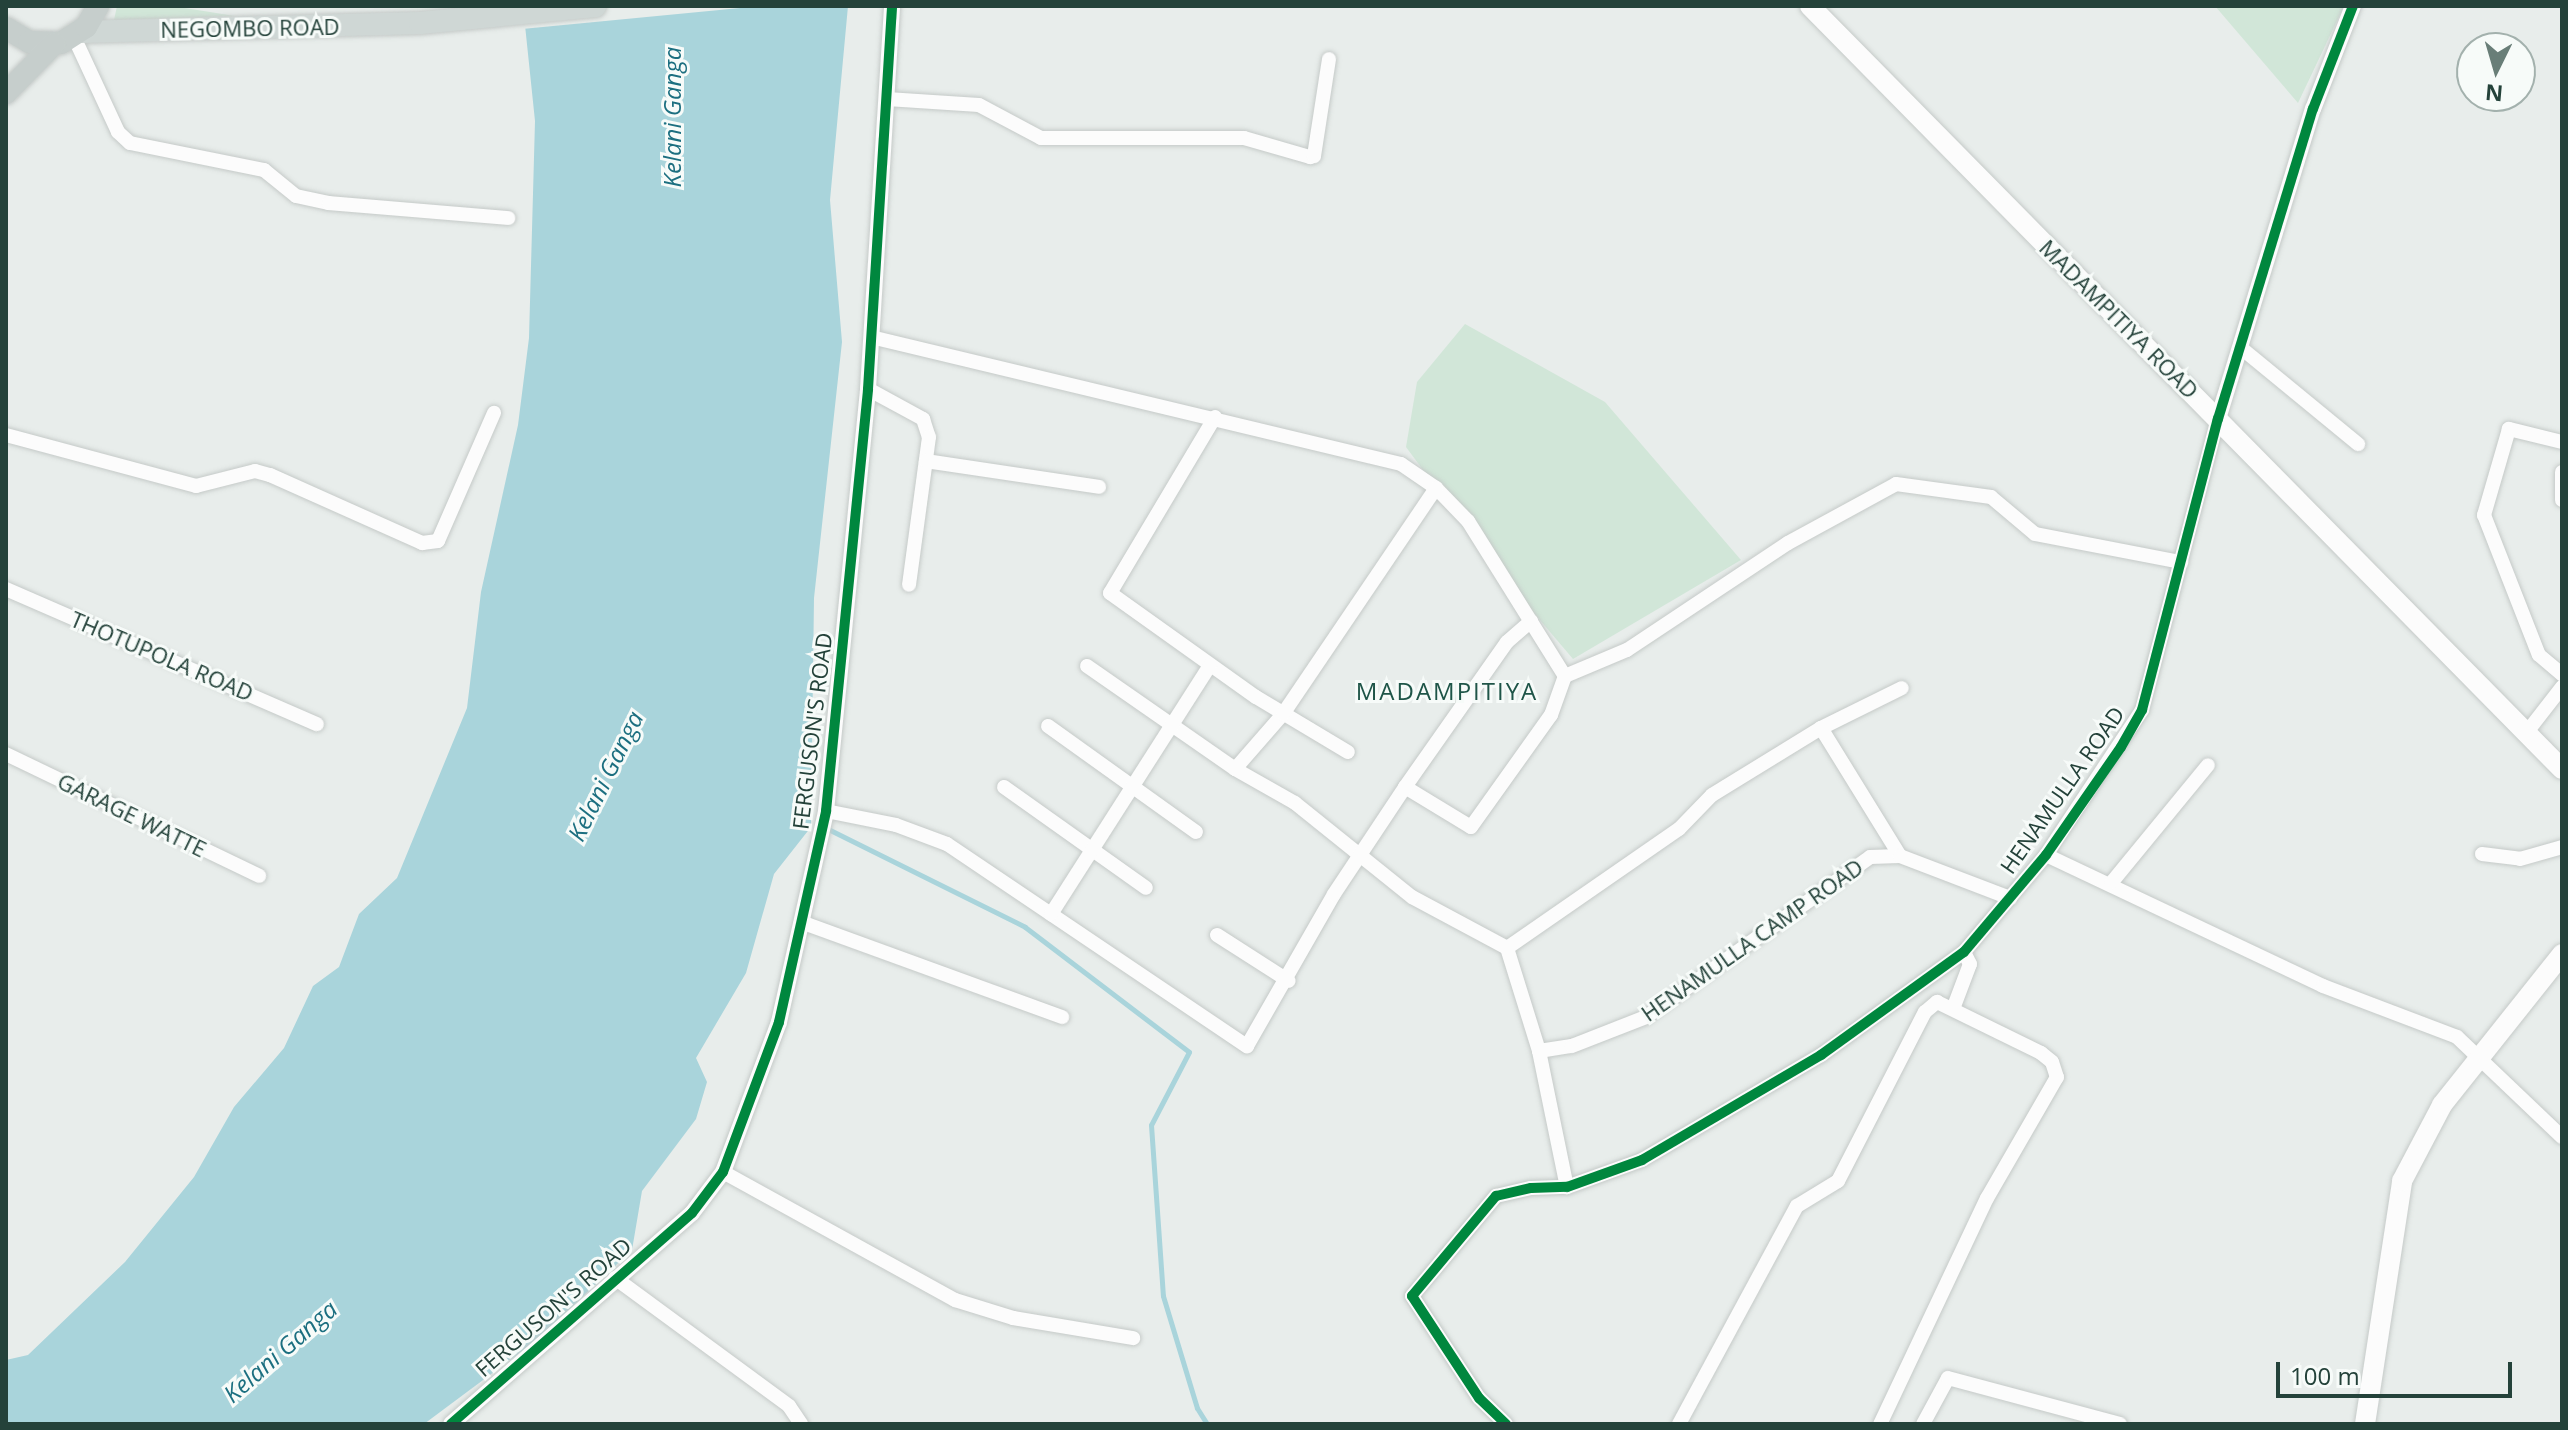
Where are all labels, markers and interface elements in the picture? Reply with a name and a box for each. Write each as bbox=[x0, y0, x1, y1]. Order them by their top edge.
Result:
street label: NEGOMBO ROAD bbox=[160, 13, 340, 43]
north arrow bbox=[2456, 32, 2536, 112]
water label: Kelani Ganga bbox=[658, 47, 686, 187]
text: N bbox=[2484, 78, 2504, 110]
street label: MADAMPITIYA ROAD bbox=[2034, 234, 2204, 404]
street label: THOTUPOLA ROAD bbox=[67, 606, 257, 706]
street label: FERGUSON'S ROAD bbox=[787, 631, 837, 831]
district label: MADAMPITIYA bbox=[1356, 677, 1538, 705]
street label: HENAMULLA ROAD bbox=[1994, 701, 2130, 879]
water label: Kelani Ganga bbox=[561, 706, 649, 846]
street label: GARAGE WATTE bbox=[53, 768, 211, 862]
street label: HENAMULLA CAMP ROAD bbox=[1636, 853, 1868, 1027]
street label: FERGUSON'S ROAD bbox=[470, 1232, 636, 1382]
water label: Kelani Ganga bbox=[217, 1294, 343, 1408]
scale bar bbox=[2280, 1346, 2516, 1396]
text: 100 m bbox=[2290, 1359, 2360, 1392]

